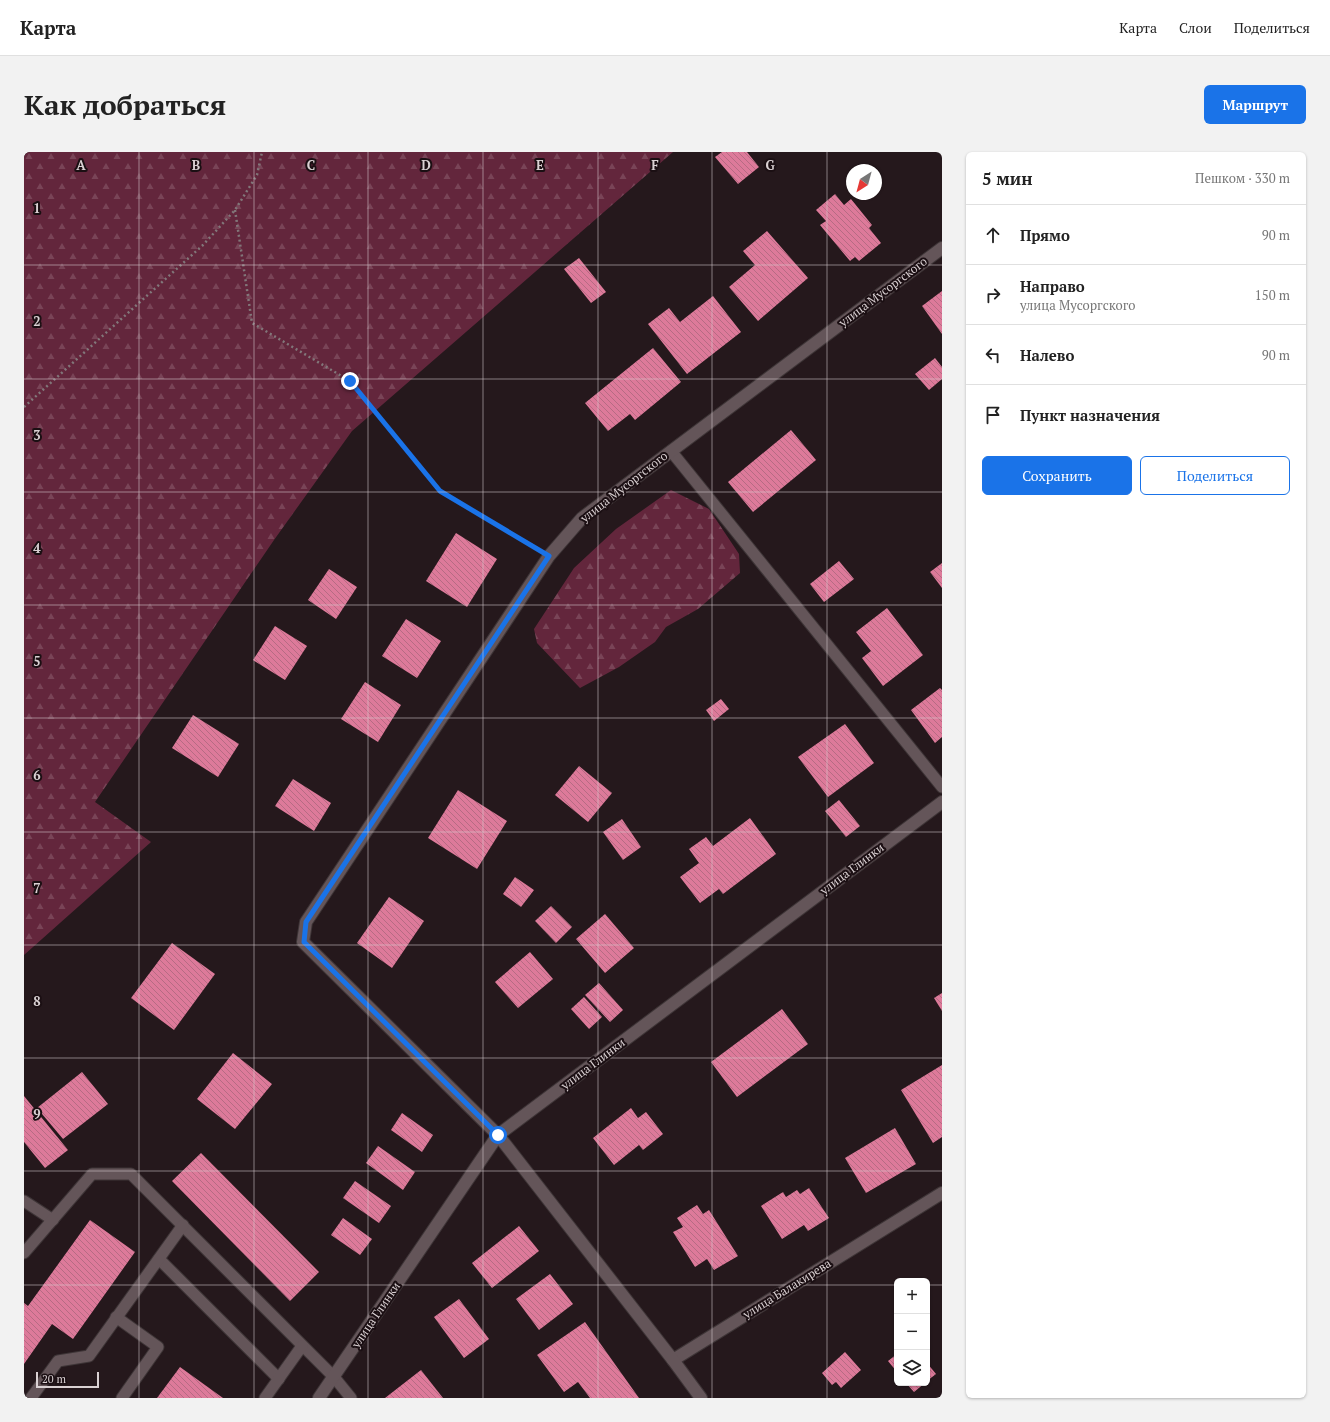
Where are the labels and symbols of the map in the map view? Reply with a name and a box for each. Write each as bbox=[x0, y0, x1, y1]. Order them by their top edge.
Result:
text: A bbox=[76, 156, 86, 174]
text: B bbox=[192, 156, 200, 174]
text: C bbox=[307, 156, 315, 174]
text: D bbox=[421, 156, 431, 174]
text: E bbox=[536, 156, 544, 174]
text: F bbox=[651, 156, 659, 174]
text: G bbox=[765, 156, 775, 174]
north arrow bbox=[846, 164, 882, 200]
text: 1 bbox=[33, 199, 41, 217]
street label: улица Мусоргского bbox=[835, 253, 930, 330]
text: 2 bbox=[33, 312, 41, 330]
route end bbox=[341, 372, 359, 390]
text: 3 bbox=[33, 426, 41, 444]
street label: улица Мусоргского bbox=[576, 448, 671, 526]
text: 4 bbox=[33, 539, 41, 557]
text: 5 bbox=[33, 652, 41, 670]
text: 6 bbox=[33, 766, 41, 784]
street label: улица Глинки bbox=[816, 840, 887, 898]
text: 7 bbox=[33, 879, 41, 897]
text: 8 bbox=[33, 992, 41, 1010]
street label: улица Глинки bbox=[557, 1035, 628, 1093]
text: 9 bbox=[33, 1105, 41, 1123]
route start bbox=[489, 1126, 507, 1144]
street label: улица Балакирева bbox=[739, 1255, 833, 1322]
street label: улица Глинки bbox=[347, 1279, 403, 1351]
scale bar bbox=[36, 1370, 99, 1389]

